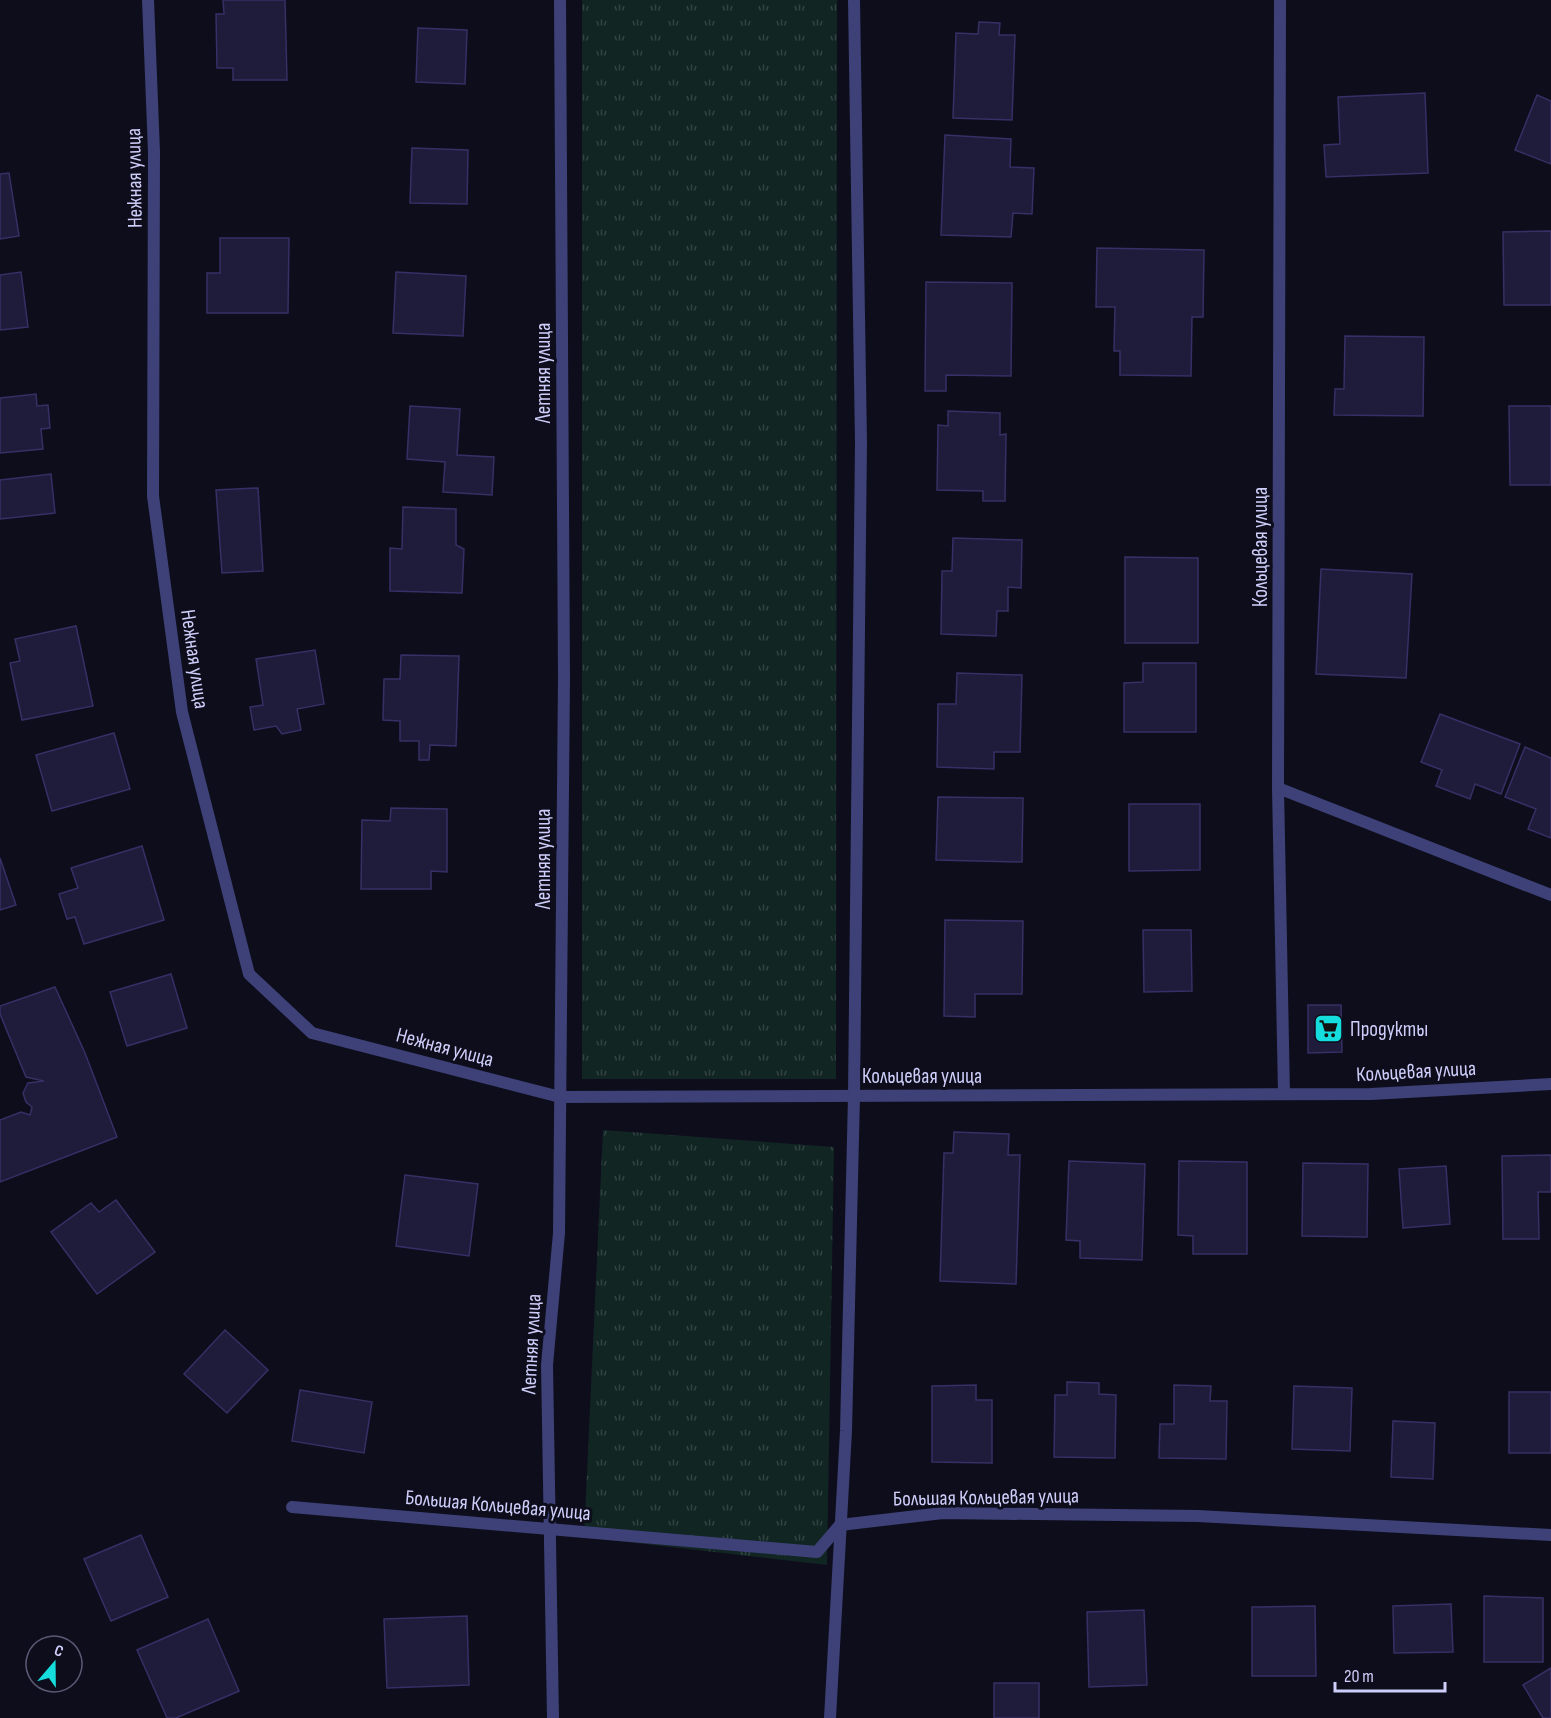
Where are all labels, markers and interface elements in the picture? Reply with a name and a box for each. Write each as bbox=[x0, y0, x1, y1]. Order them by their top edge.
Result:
street label: Нежная улица bbox=[121, 128, 148, 228]
street label: Летняя улица bbox=[531, 323, 556, 424]
street label: Кольцевая улица bbox=[1248, 487, 1273, 607]
street label: Нежная улица bbox=[175, 608, 214, 710]
street label: Летняя улица bbox=[531, 809, 556, 910]
supermarket icon: Продукты bbox=[1313, 1013, 1345, 1045]
place label: Продукты bbox=[1350, 1017, 1428, 1042]
street label: Нежная улица bbox=[393, 1022, 496, 1072]
street label: Кольцевая улица bbox=[1355, 1056, 1477, 1087]
street label: Кольцевая улица bbox=[862, 1064, 982, 1089]
street label: Летняя улица bbox=[516, 1293, 547, 1396]
street label: Большая Кольцевая улица bbox=[893, 1483, 1079, 1512]
street label: Большая Кольцевая улица bbox=[404, 1485, 592, 1526]
north arrow bbox=[24, 1634, 84, 1694]
text: С bbox=[52, 1641, 66, 1662]
scale bar bbox=[1335, 1655, 1444, 1693]
text: 20 m bbox=[1344, 1666, 1374, 1687]

